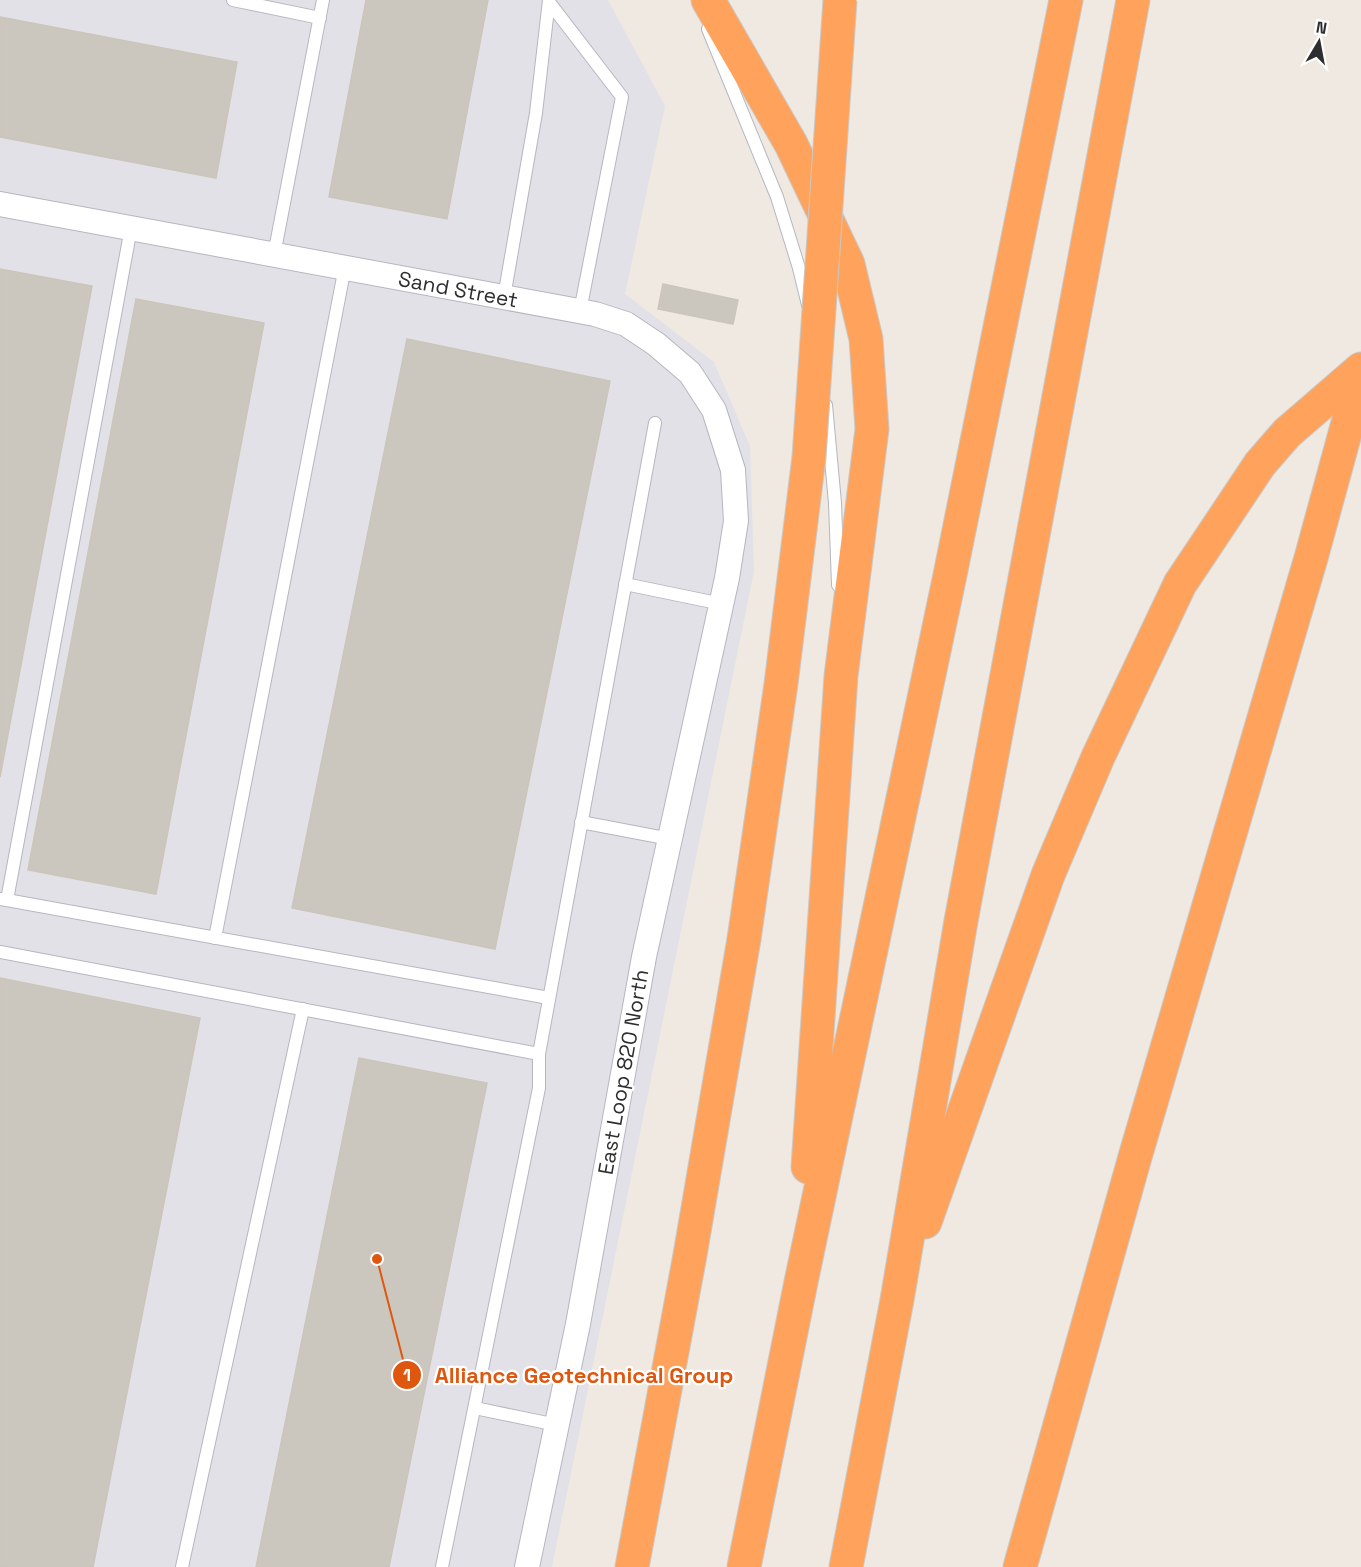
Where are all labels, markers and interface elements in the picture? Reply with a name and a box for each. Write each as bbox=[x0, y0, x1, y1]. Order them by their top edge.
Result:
north arrow bbox=[1289, 12, 1349, 72]
text: N bbox=[1314, 16, 1329, 39]
street label: Sand Street bbox=[396, 264, 520, 313]
street label: East Loop 820 North bbox=[592, 967, 654, 1177]
callout: Alliance Geotechnical Group bbox=[392, 1355, 745, 1395]
text: Alliance Geotechnical Group bbox=[435, 1361, 733, 1389]
text: 1 bbox=[403, 1363, 411, 1386]

